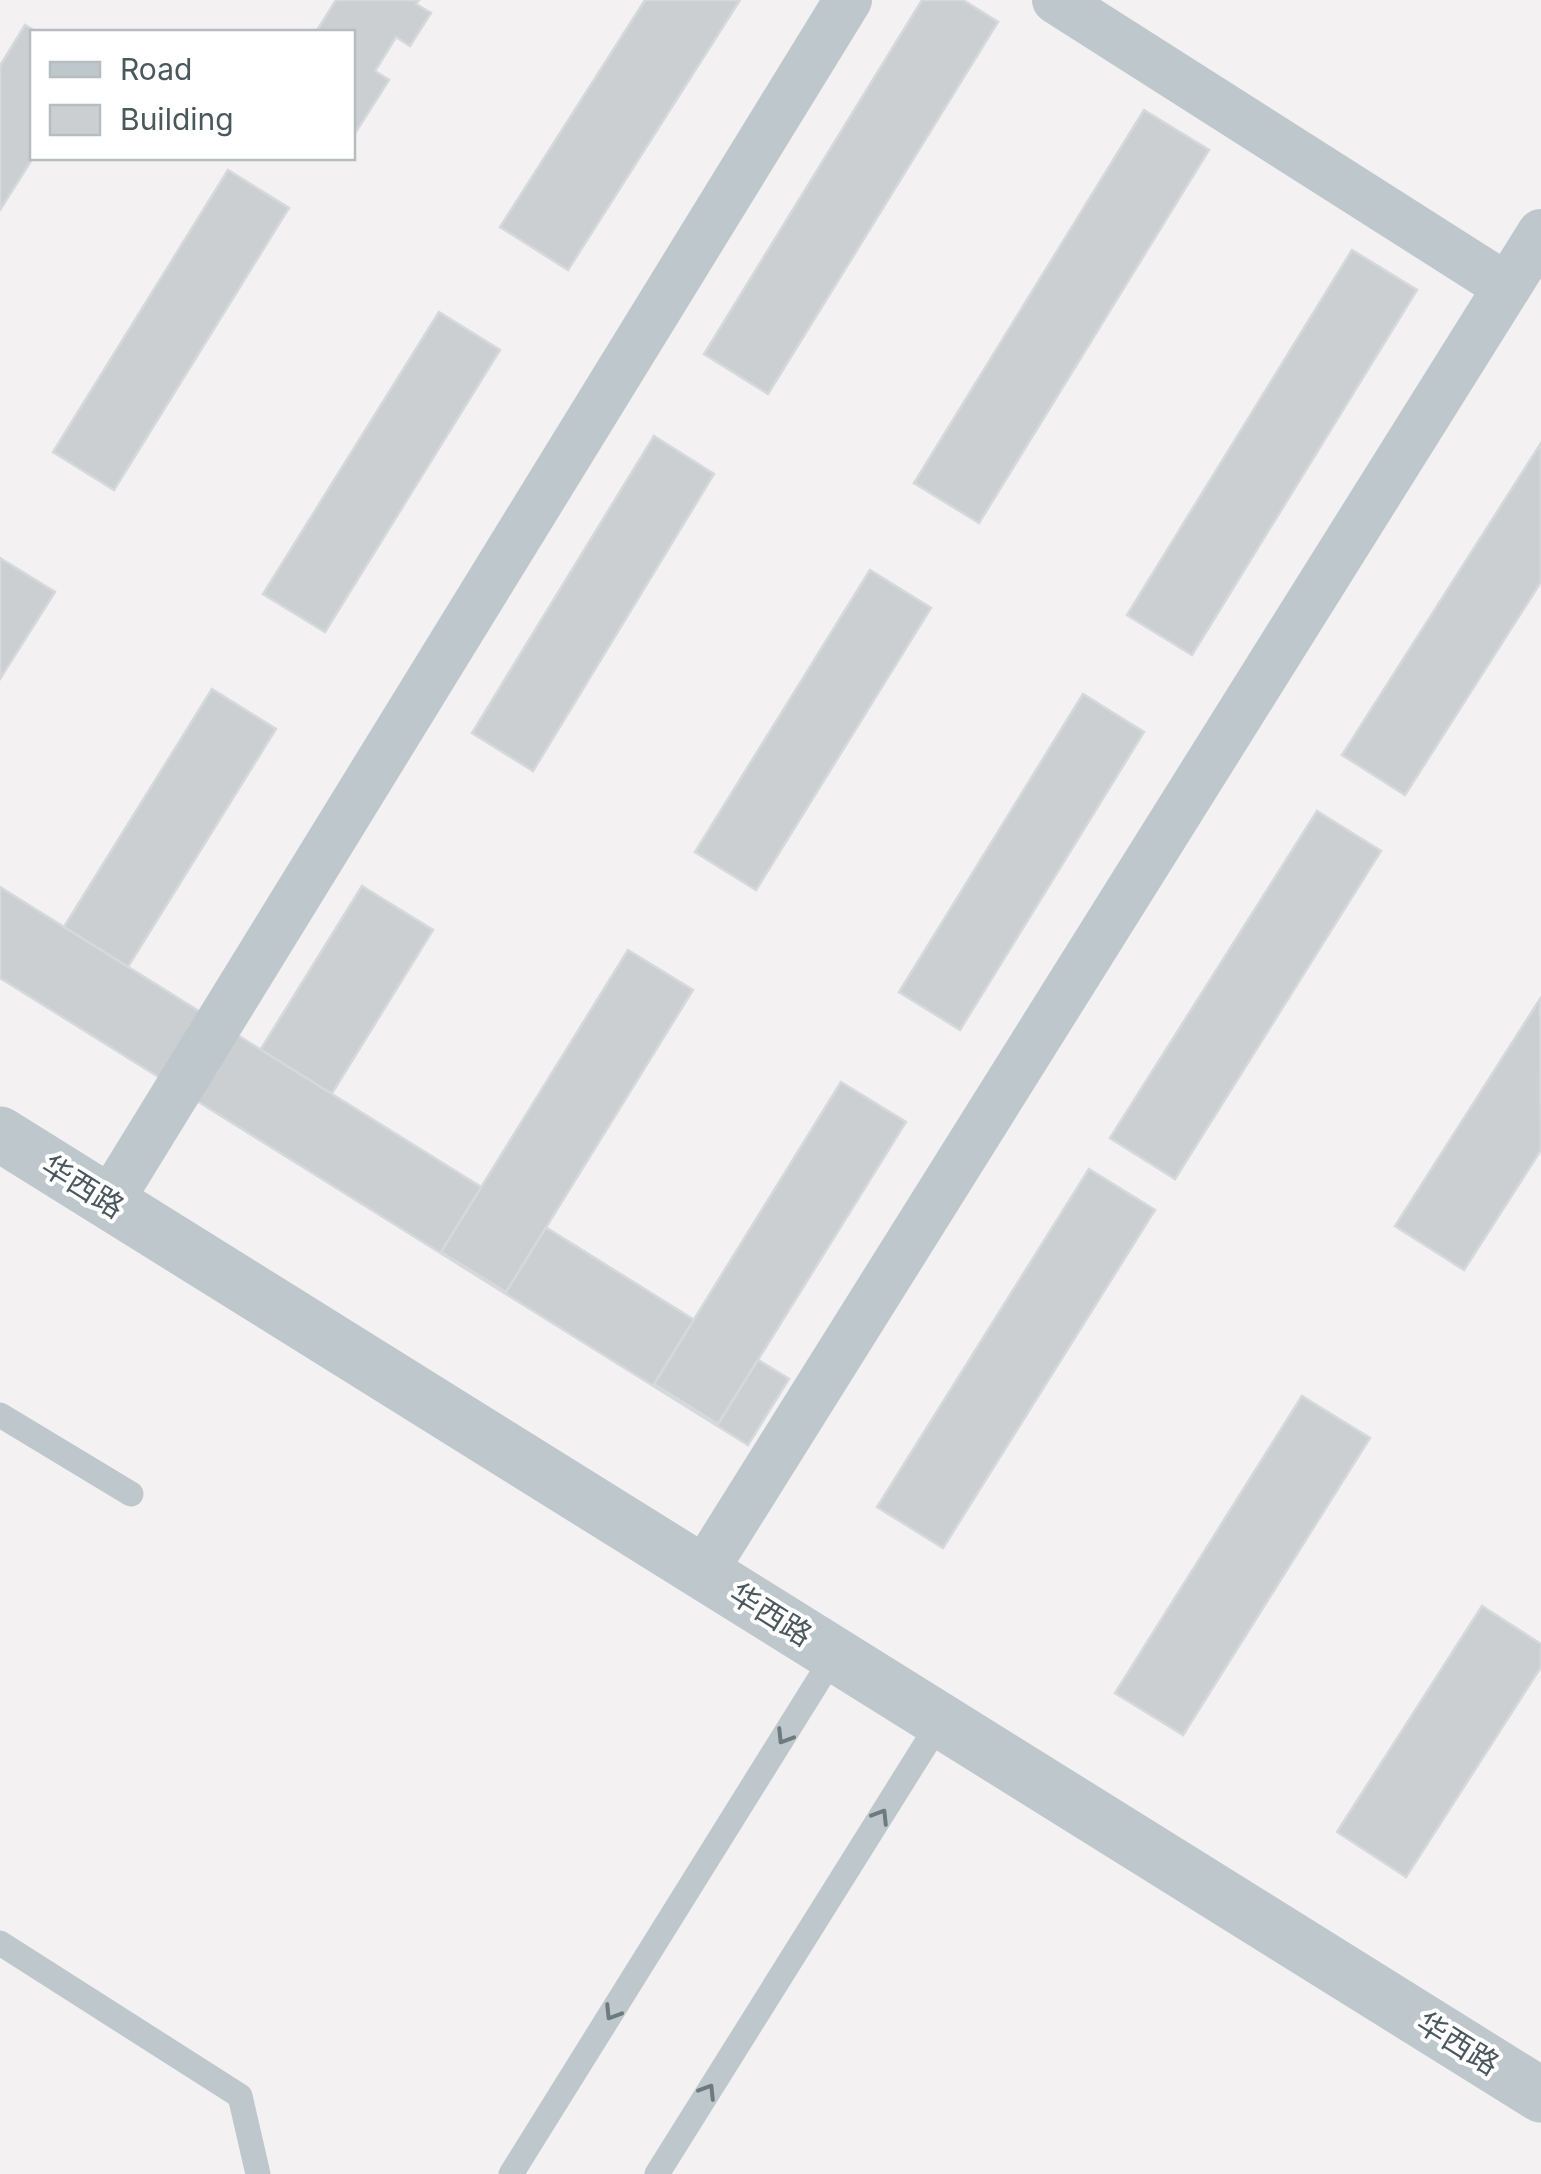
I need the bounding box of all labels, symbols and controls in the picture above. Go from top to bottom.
legend [30,30,355,160]
text: Road [120,51,192,87]
text: Building [120,101,234,137]
street label: 华西路 [35,1147,131,1225]
street label: 华西路 [723,1575,819,1653]
one-way arrow [777,1726,796,1744]
one-way arrow [869,1809,888,1827]
one-way arrow [605,2002,624,2020]
street label: 华西路 [1410,2004,1506,2082]
one-way arrow [696,2084,715,2102]

